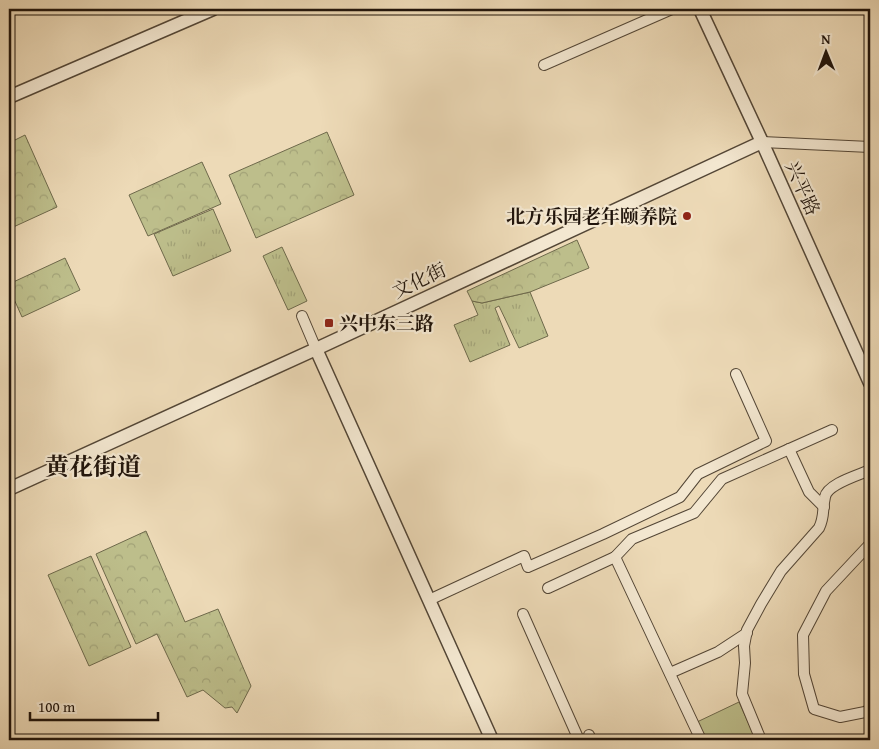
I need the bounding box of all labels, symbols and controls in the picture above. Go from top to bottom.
north arrow [802,28,852,78]
text: N [821,29,831,49]
street label: 兴平路 [779,156,827,220]
place label: 北方乐园老年颐养院 [506,202,677,230]
marker: 北方乐园老年颐养院 [681,210,693,222]
street label: 文化街 [387,255,451,305]
place label: 兴中东三路 [339,309,434,337]
marker: 兴中东三路 [323,317,335,329]
district label: 黄花街道 [45,449,141,484]
scale bar [30,689,158,721]
text: 100 m [38,696,76,717]

